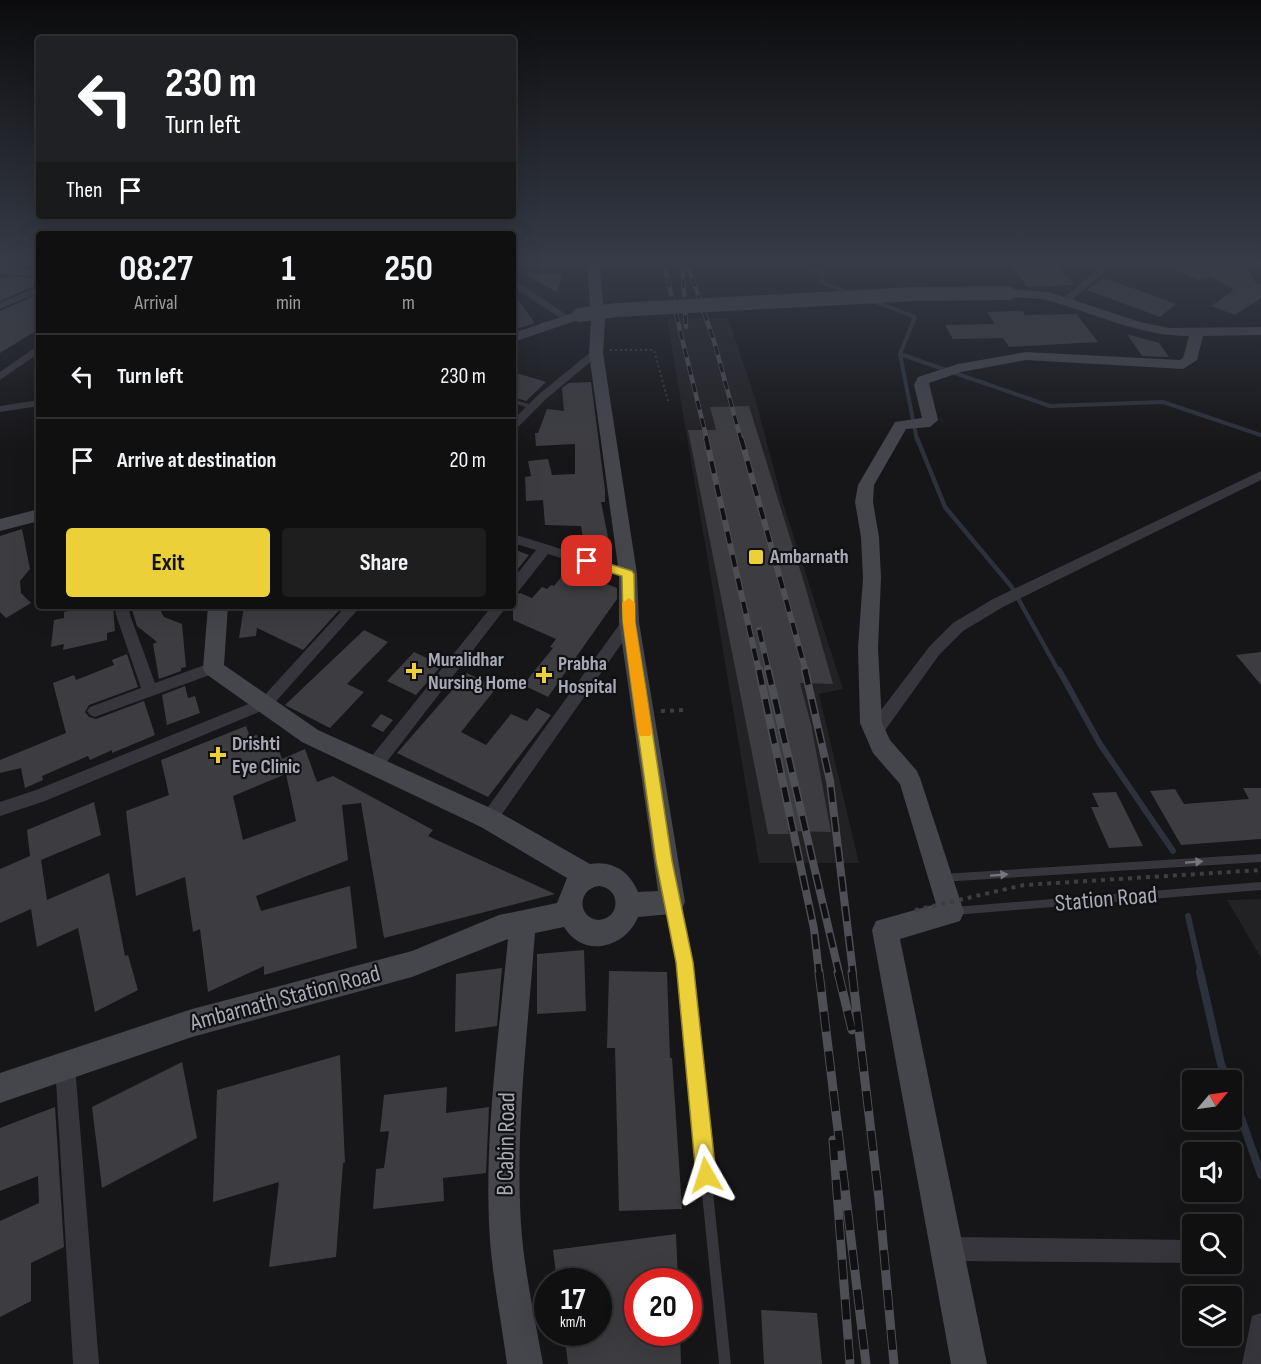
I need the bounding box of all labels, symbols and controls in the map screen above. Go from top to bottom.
text: 230 m [165,58,257,109]
icon: left [66,60,144,138]
text: Turn left [165,109,241,141]
icon: arrive [114,174,147,207]
text: Then [66,177,102,204]
text: 08:27 [119,248,193,291]
text: 1 [281,248,296,291]
text: 250 [384,248,433,291]
text: Arrival [134,291,177,315]
text: min [276,291,301,315]
text: m [402,291,415,315]
icon: left [66,360,99,393]
text: Turn left [117,363,183,390]
text: 230 m [440,363,486,390]
icon: arrive [66,444,99,477]
text: Arrive at destination [117,447,276,474]
text: 20 m [450,447,486,474]
button: Exit [66,528,270,597]
button: Share [282,528,486,597]
pin [561,535,612,586]
icon: arrive [570,544,603,577]
place label: Ambarnath [769,545,849,569]
marker: Ambarnath [747,548,765,566]
place label: Muralidhar Nursing Home [428,648,527,695]
place label: Prabha Hospital [558,652,617,699]
marker: Muralidhar Nursing Home [405,662,423,680]
marker: Prabha Hospital [535,666,553,684]
place label: Drishti Eye Clinic [232,732,301,779]
marker: Drishti Eye Clinic [209,746,227,764]
one-way arrow [1184,858,1203,867]
one-way arrow [990,870,1009,879]
street label: Station Road [1054,880,1158,918]
street label: Ambarnath Station Road [186,959,383,1038]
north arrow [1182,1070,1242,1130]
map controls [1182,1070,1242,1346]
street label: B Cabin Road [491,1092,521,1196]
button: sound [1182,1142,1242,1202]
position arrow [674,1143,738,1207]
button: search [1182,1214,1242,1274]
speed limit sign: 20 [624,1268,702,1346]
text: 17 [561,1282,585,1318]
button: layers [1182,1286,1242,1346]
text: km/h [560,1313,586,1332]

